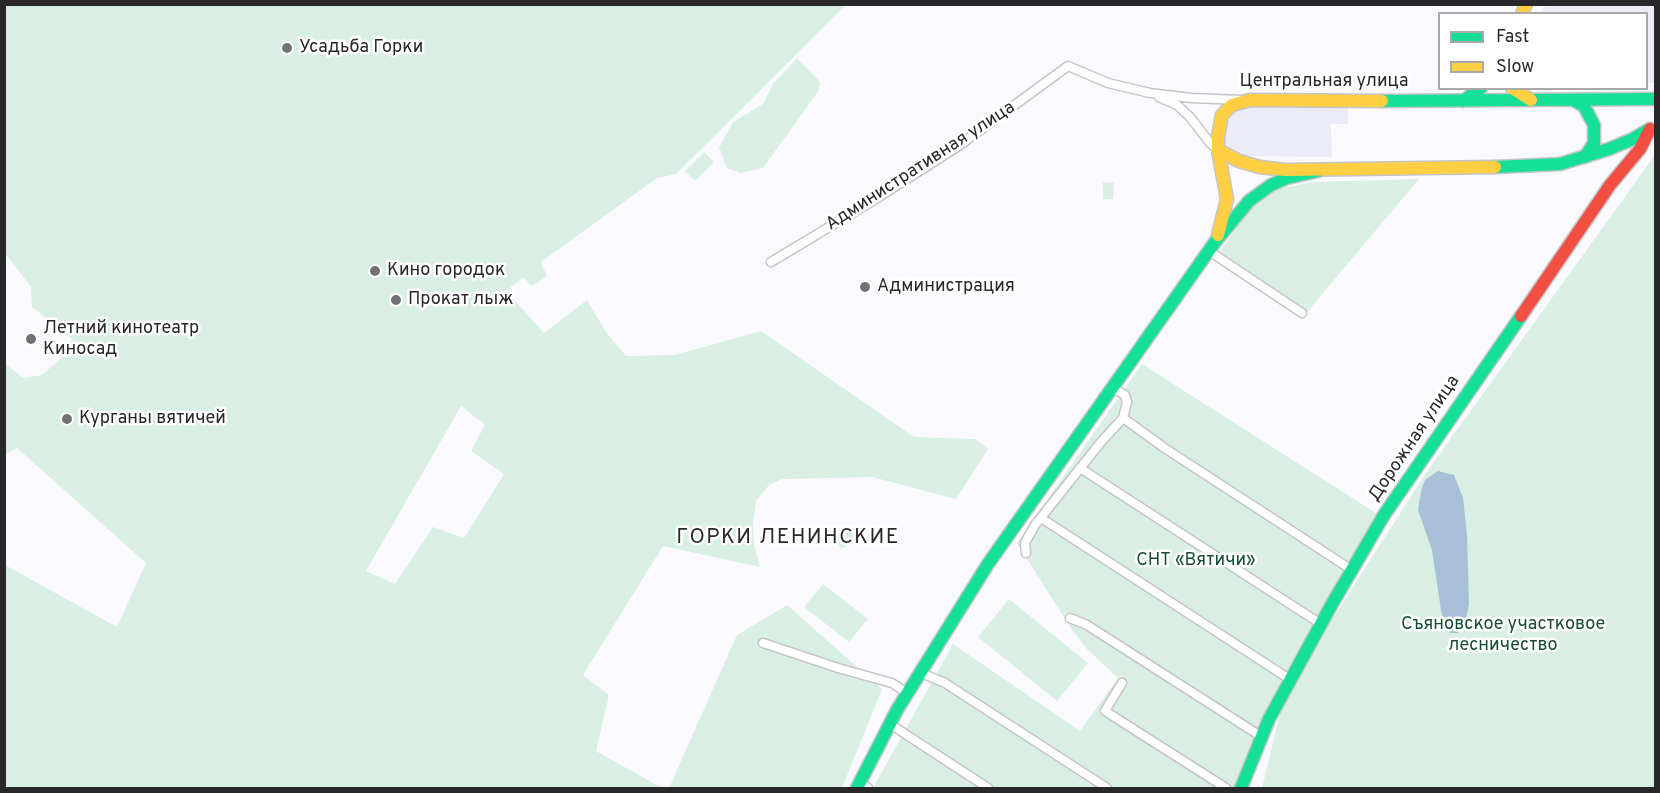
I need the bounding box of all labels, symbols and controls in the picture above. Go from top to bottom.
legend [1438,12,1648,90]
text: Fast [1496,26,1529,49]
place label: Усадьба Горки [299,37,423,59]
marker: Усадьба Горки [280,41,294,55]
text: Slow [1496,56,1534,79]
street label: Центральная улица [1240,71,1408,93]
street label: Административная улица [822,98,1020,236]
place label: Кино городок [387,260,505,282]
marker: Кино городок [368,264,382,278]
place label: Администрация [877,276,1015,298]
marker: Администрация [858,280,872,294]
place label: Прокат лыж [408,289,513,311]
marker: Прокат лыж [389,293,403,307]
place label: Летний кинотеатр Киносад [43,318,199,360]
marker: Летний кинотеатр Киносад [24,332,38,346]
street label: Дорожная улица [1365,372,1465,506]
place label: Курганы вятичей [79,408,226,430]
marker: Курганы вятичей [60,412,74,426]
district label: ГОРКИ ЛЕНИНСКИЕ [676,526,900,552]
park label: СНТ «Вятичи» [1136,550,1256,572]
park label: Съяновское участковое лесничество [1401,614,1605,656]

